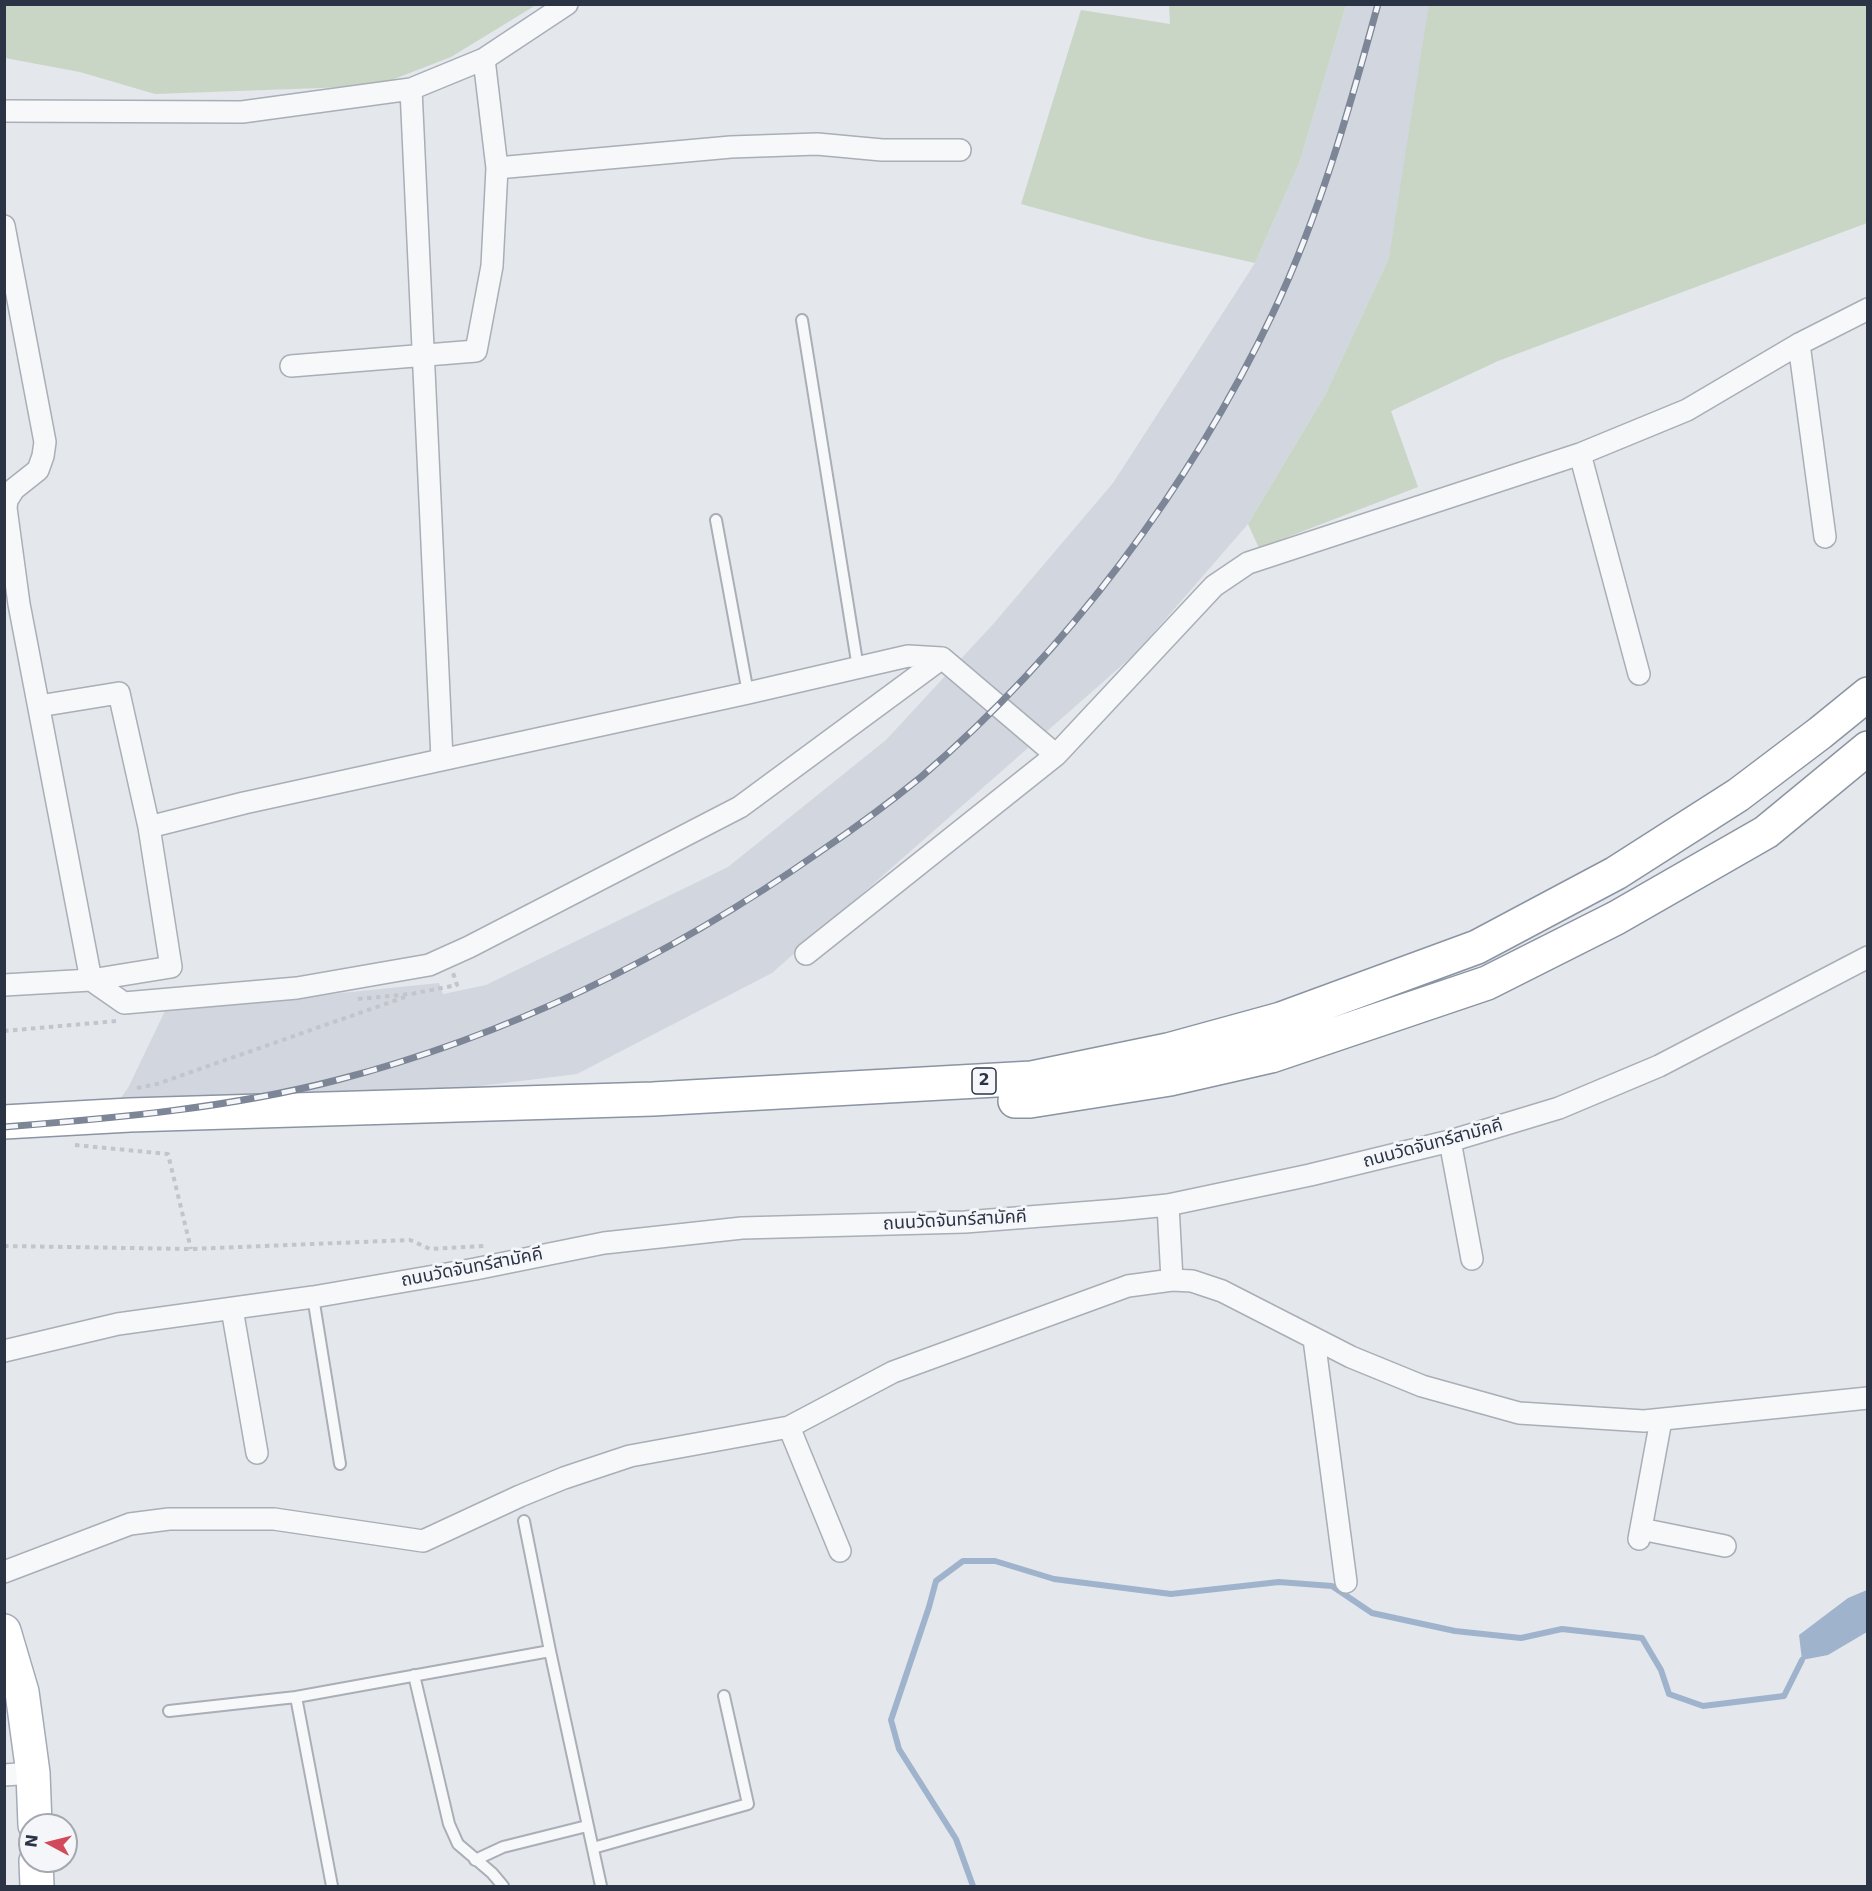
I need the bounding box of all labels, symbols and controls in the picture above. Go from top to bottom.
road number: 2 [972,1068,996,1094]
street label: ถนนวัดจันทร์สามัคคี [1361,1115,1505,1173]
street label: ถนนวัดจันทร์สามัคคี [883,1206,1027,1236]
street label: ถนนวัดจันทร์สามัคคี [399,1244,545,1292]
north arrow [18,1813,78,1873]
text: N [21,1833,42,1849]

